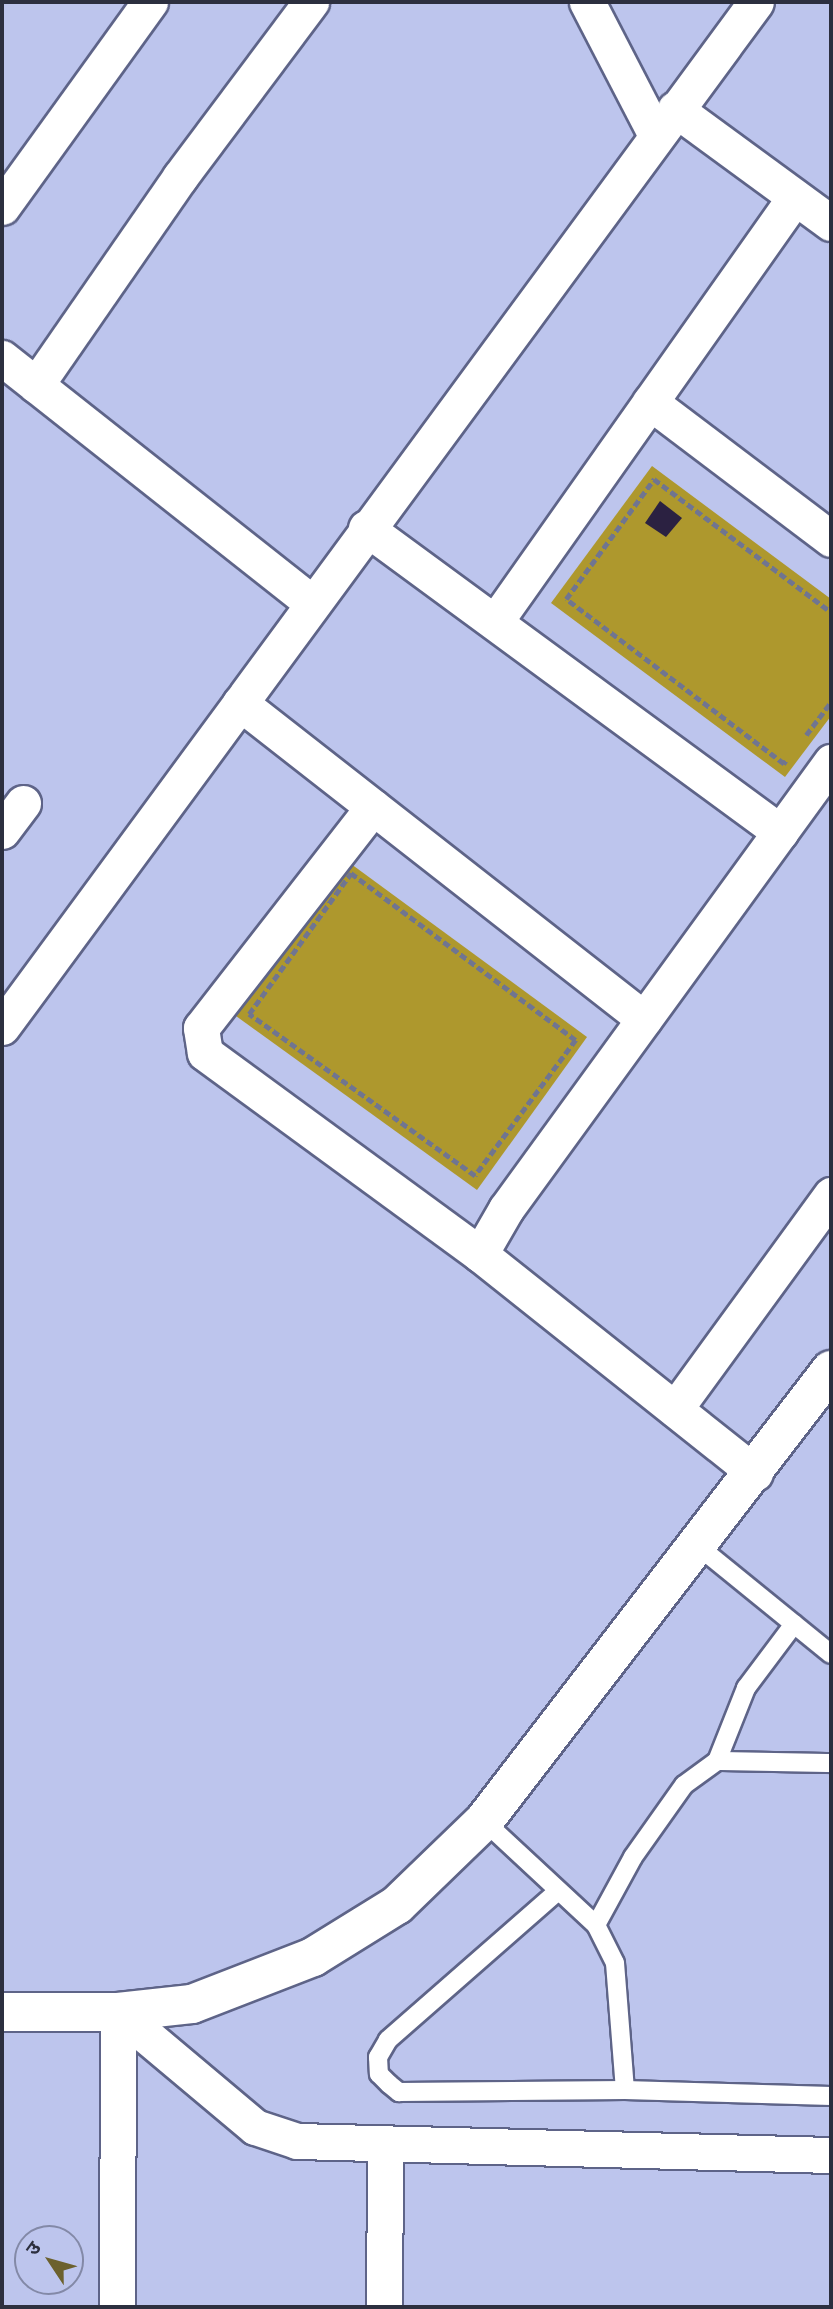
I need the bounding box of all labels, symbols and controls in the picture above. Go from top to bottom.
north arrow [14,2225,84,2295]
text: उ [21,2237,46,2260]

